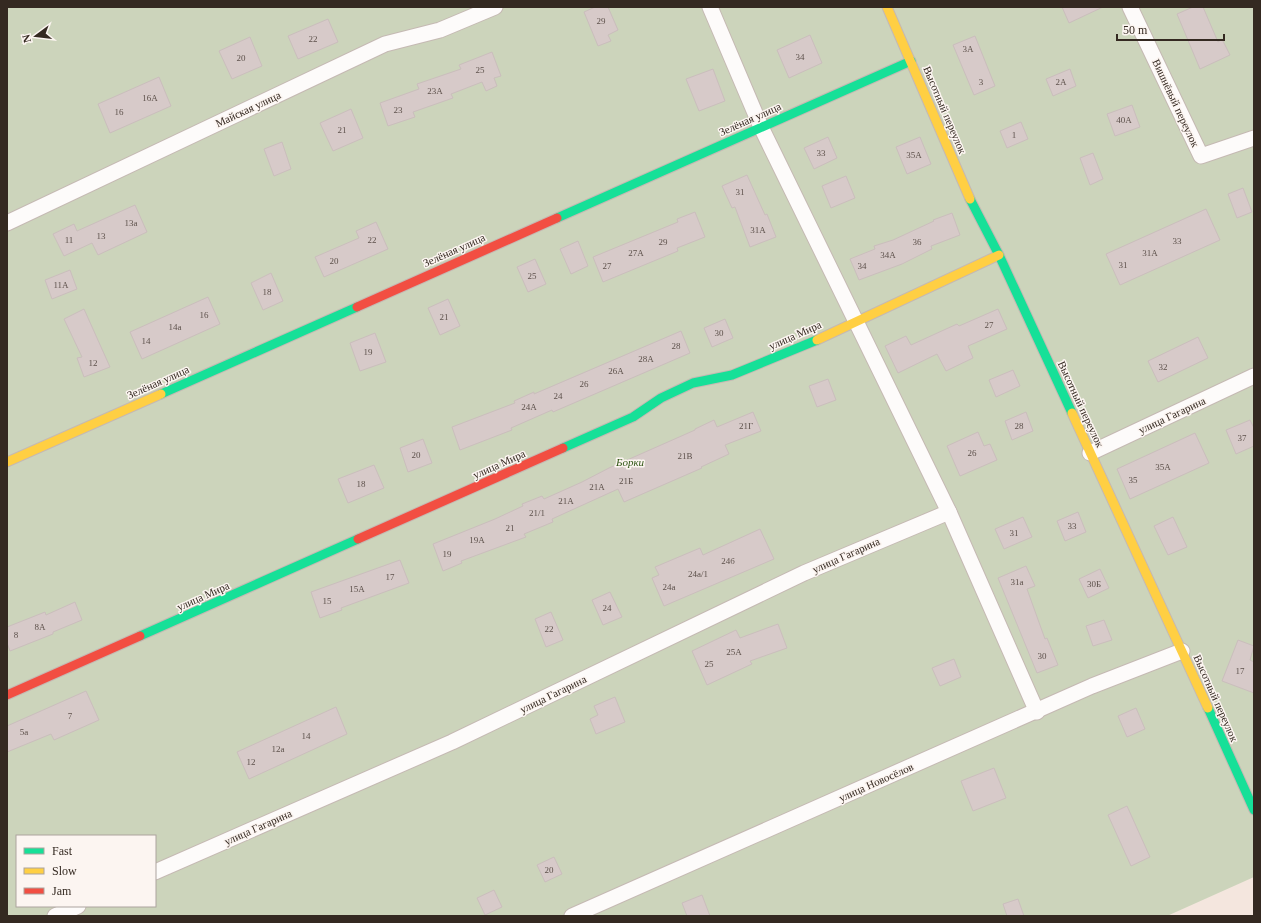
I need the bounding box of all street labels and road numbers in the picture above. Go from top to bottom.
street label: Вишнёвый переулок [1150,57,1202,150]
street label: Высотный переулок [921,64,969,156]
street label: Майская улица [214,89,283,129]
street label: Зелёная улица [717,100,783,138]
street label: Зелёная улица [421,231,487,269]
street label: улица Мира [767,318,823,352]
street label: Высотный переулок [1056,359,1107,450]
street label: Зелёная улица [125,363,191,401]
street label: улица Гагарина [1137,394,1207,436]
street label: улица Мира [471,447,527,481]
street label: улица Гагарина [810,535,882,575]
street label: улица Мира [175,579,231,613]
street label: Высотный переулок [1191,653,1241,744]
street label: улица Гагарина [518,673,588,715]
street label: улица Новосёлов [837,760,915,804]
street label: улица Гагарина [222,807,294,847]

